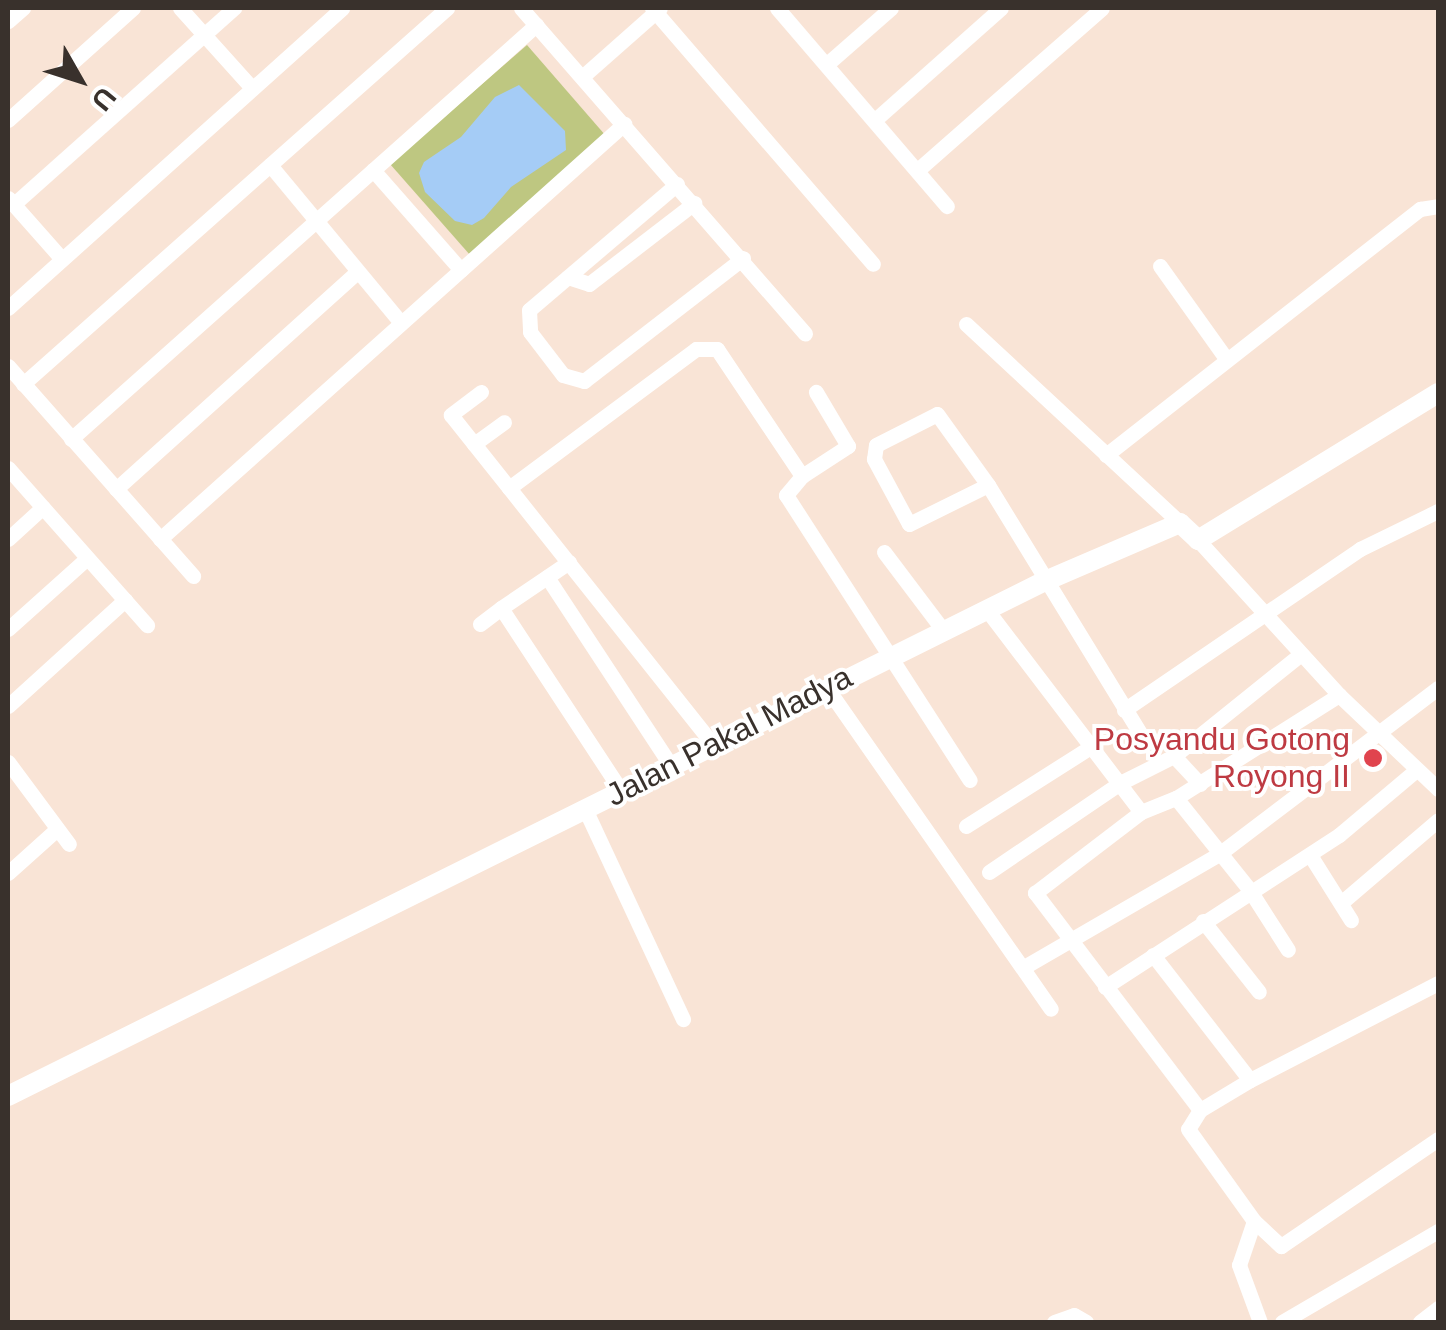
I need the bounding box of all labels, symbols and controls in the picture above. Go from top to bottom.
north arrow [30,30,130,130]
text: U [85,82,122,117]
street label: Jalan Pakal Madya [600,658,858,814]
place label: Posyandu Gotong Royong II [1094,721,1350,796]
marker: Posyandu Gotong Royong II [1360,745,1386,771]

